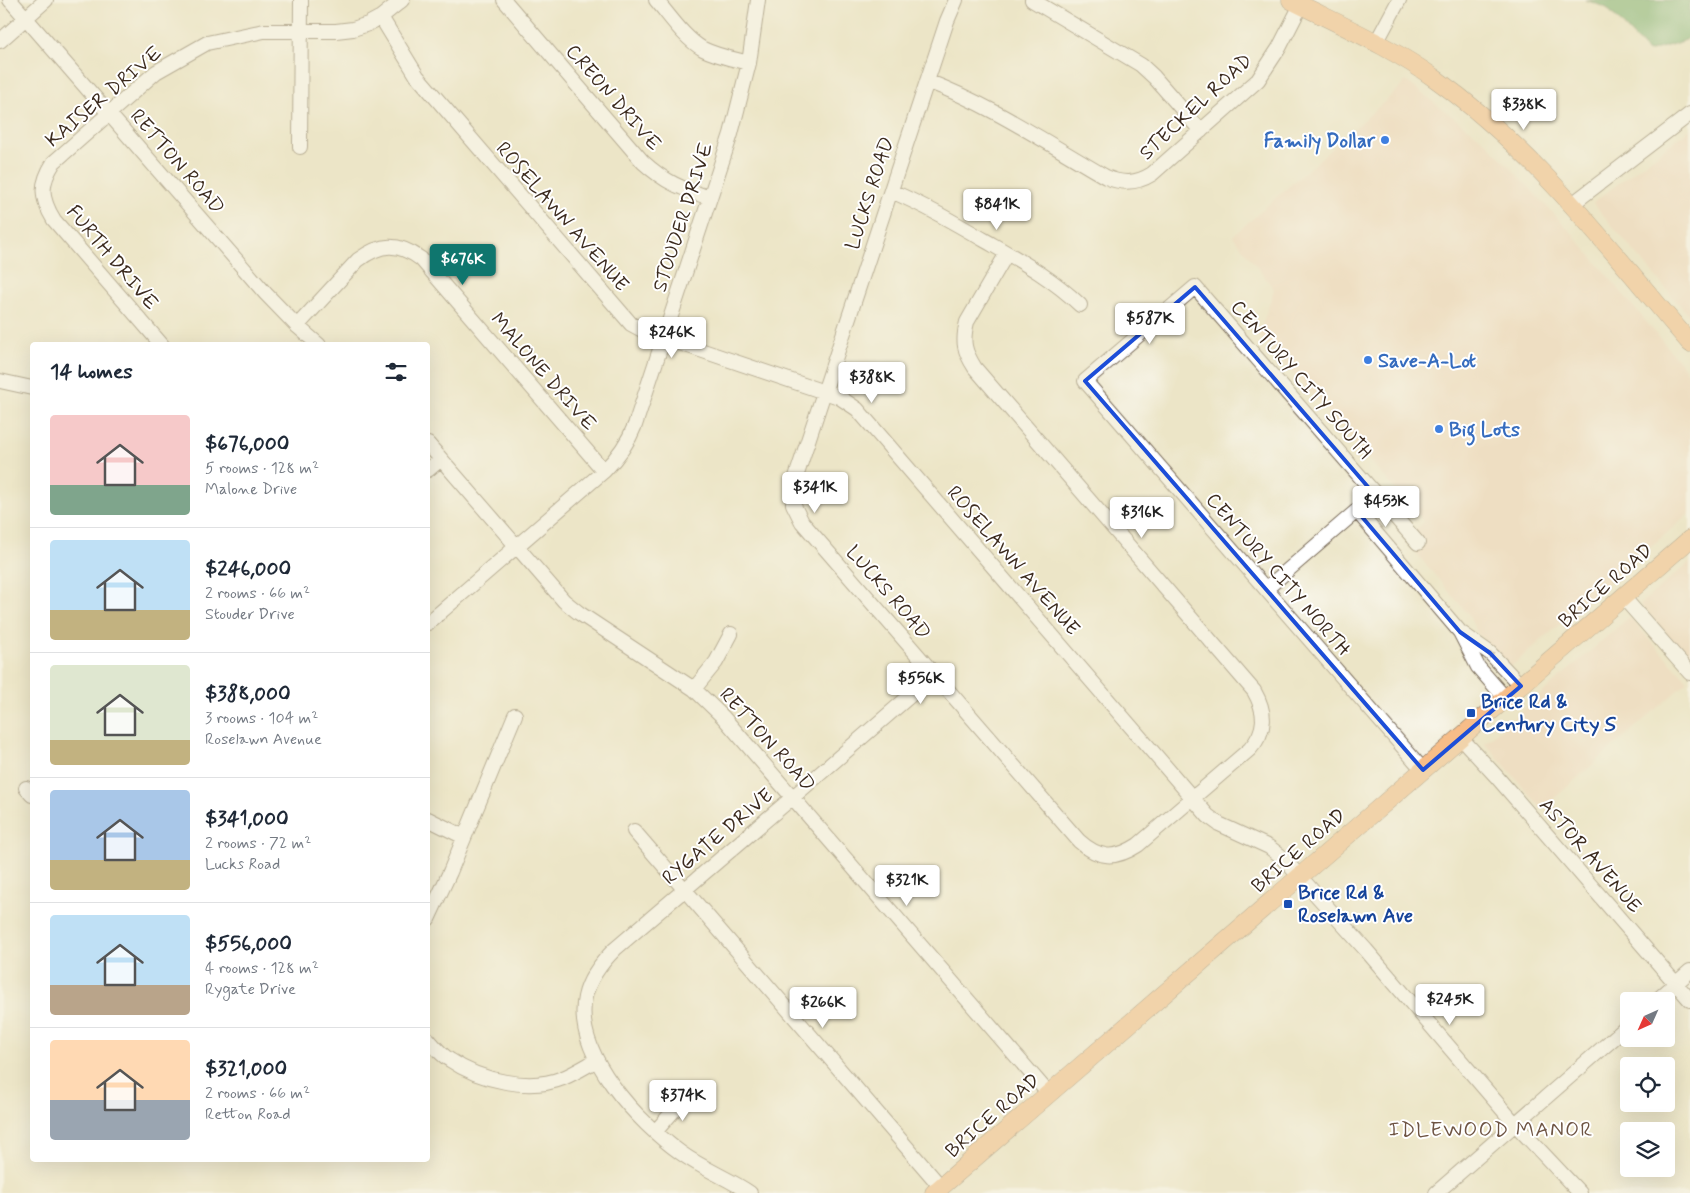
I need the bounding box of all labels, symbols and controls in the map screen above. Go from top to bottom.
street label: CREON DRIVE [559,39,667,157]
street label: KAISER DRIVE [40,40,168,154]
street label: STECKEL ROAD [1134,48,1258,167]
pin: $338K [1489,88,1559,131]
text: $338K [1502,94,1546,115]
street label: RETTON ROAD [123,103,230,221]
place label: Family Dollar [1264,128,1376,155]
street label: LUCKS ROAD [840,134,901,253]
marker: Family Dollar [1379,134,1391,146]
street label: ROSELAWN AVENUE [489,136,635,298]
street label: STOUDER DRIVE [647,139,720,295]
pin: $841K [962,188,1032,231]
text: $841K [974,194,1020,215]
street label: FURTH DRIVE [60,200,164,316]
pin: $676K [428,244,498,286]
text: $676K [441,249,485,270]
street label: CENTURY CITY SOUTH [1224,295,1378,465]
pin: $587K [1115,302,1185,345]
street label: MALONE DRIVE [484,307,602,437]
text: $587K [1126,308,1174,329]
pin: $246K [637,316,707,359]
text: $246K [649,322,695,343]
place label: Save-A-Lot [1378,348,1477,375]
marker: Save-A-Lot [1362,354,1374,366]
text: 14 homes [50,358,133,386]
icon: filters [382,358,410,386]
pin: $388K [837,362,907,404]
text: $388K [849,367,895,388]
place label: Big Lots [1449,417,1520,446]
marker: Big Lots [1433,423,1445,435]
text: $676,000 [205,430,289,458]
icon: home [90,435,150,495]
text: 5 rooms · 128 m² [205,458,319,479]
pin: $341K [780,472,850,514]
text: $341K [793,477,837,498]
text: Malone Drive [205,479,297,500]
street label: ROSELAWN AVENUE [940,480,1086,642]
pin: $453K [1351,486,1421,528]
street label: CENTURY CITY NORTH [1199,487,1357,663]
text: $453K [1363,491,1409,512]
pin: $316K [1107,496,1177,539]
text: $316K [1121,502,1163,523]
street label: BRICE ROAD [1553,538,1659,635]
street label: LUCKS ROAD [839,540,936,646]
text: $246,000 [205,555,291,583]
icon: home [90,560,150,620]
text: 2 rooms · 66 m² [205,583,310,604]
text: Stouder Drive [205,604,295,625]
one-way arrow [1487,651,1499,663]
pin: $556K [886,662,956,705]
text: $556K [898,668,944,689]
text: $388,000 [205,680,291,708]
street label: RETTON ROAD [713,682,821,798]
icon: home [90,685,150,745]
place label: Brice Rd & Century City S [1481,689,1617,739]
marker: Brice Rd & Century City S [1465,707,1477,719]
text: 3 rooms · 104 m² [205,708,318,729]
text: Roselawn Avenue [205,729,322,750]
street label: RYGATE DRIVE [657,783,779,892]
street label: ASTOR AVENUE [1532,793,1647,919]
street label: BRICE ROAD [1246,803,1352,900]
text: $341,000 [205,805,289,833]
icon: home [90,810,150,870]
text: 2 rooms · 72 m² [205,833,311,854]
text: Lucks Road [205,854,280,875]
pin: $321K [872,864,942,907]
text: $321K [886,870,928,891]
place label: Brice Rd & Roselawn Ave [1298,880,1413,930]
marker: Brice Rd & Roselawn Ave [1282,898,1294,910]
text: $556,000 [205,930,292,958]
icon: home [90,935,150,995]
text: 4 rooms · 128 m² [205,958,319,979]
text: Rygate Drive [205,979,296,1000]
pin: $245K [1415,984,1485,1026]
pin: $266K [788,986,858,1029]
text: $245K [1426,989,1474,1010]
text: $266K [801,992,845,1013]
north arrow [1620,992,1675,1048]
map controls [1620,992,1675,1177]
text: $321,000 [205,1055,287,1083]
button: locate [1620,1057,1675,1112]
icon: home [90,1060,150,1120]
street label: BRICE ROAD [940,1068,1046,1165]
pin: $374K [648,1080,718,1122]
text: 2 rooms · 66 m² [205,1083,310,1104]
text: $374K [660,1085,706,1106]
text: Retton Road [205,1104,291,1125]
district label: IDLEWOOD MANOR [1389,1116,1593,1144]
button: layers [1620,1122,1675,1177]

